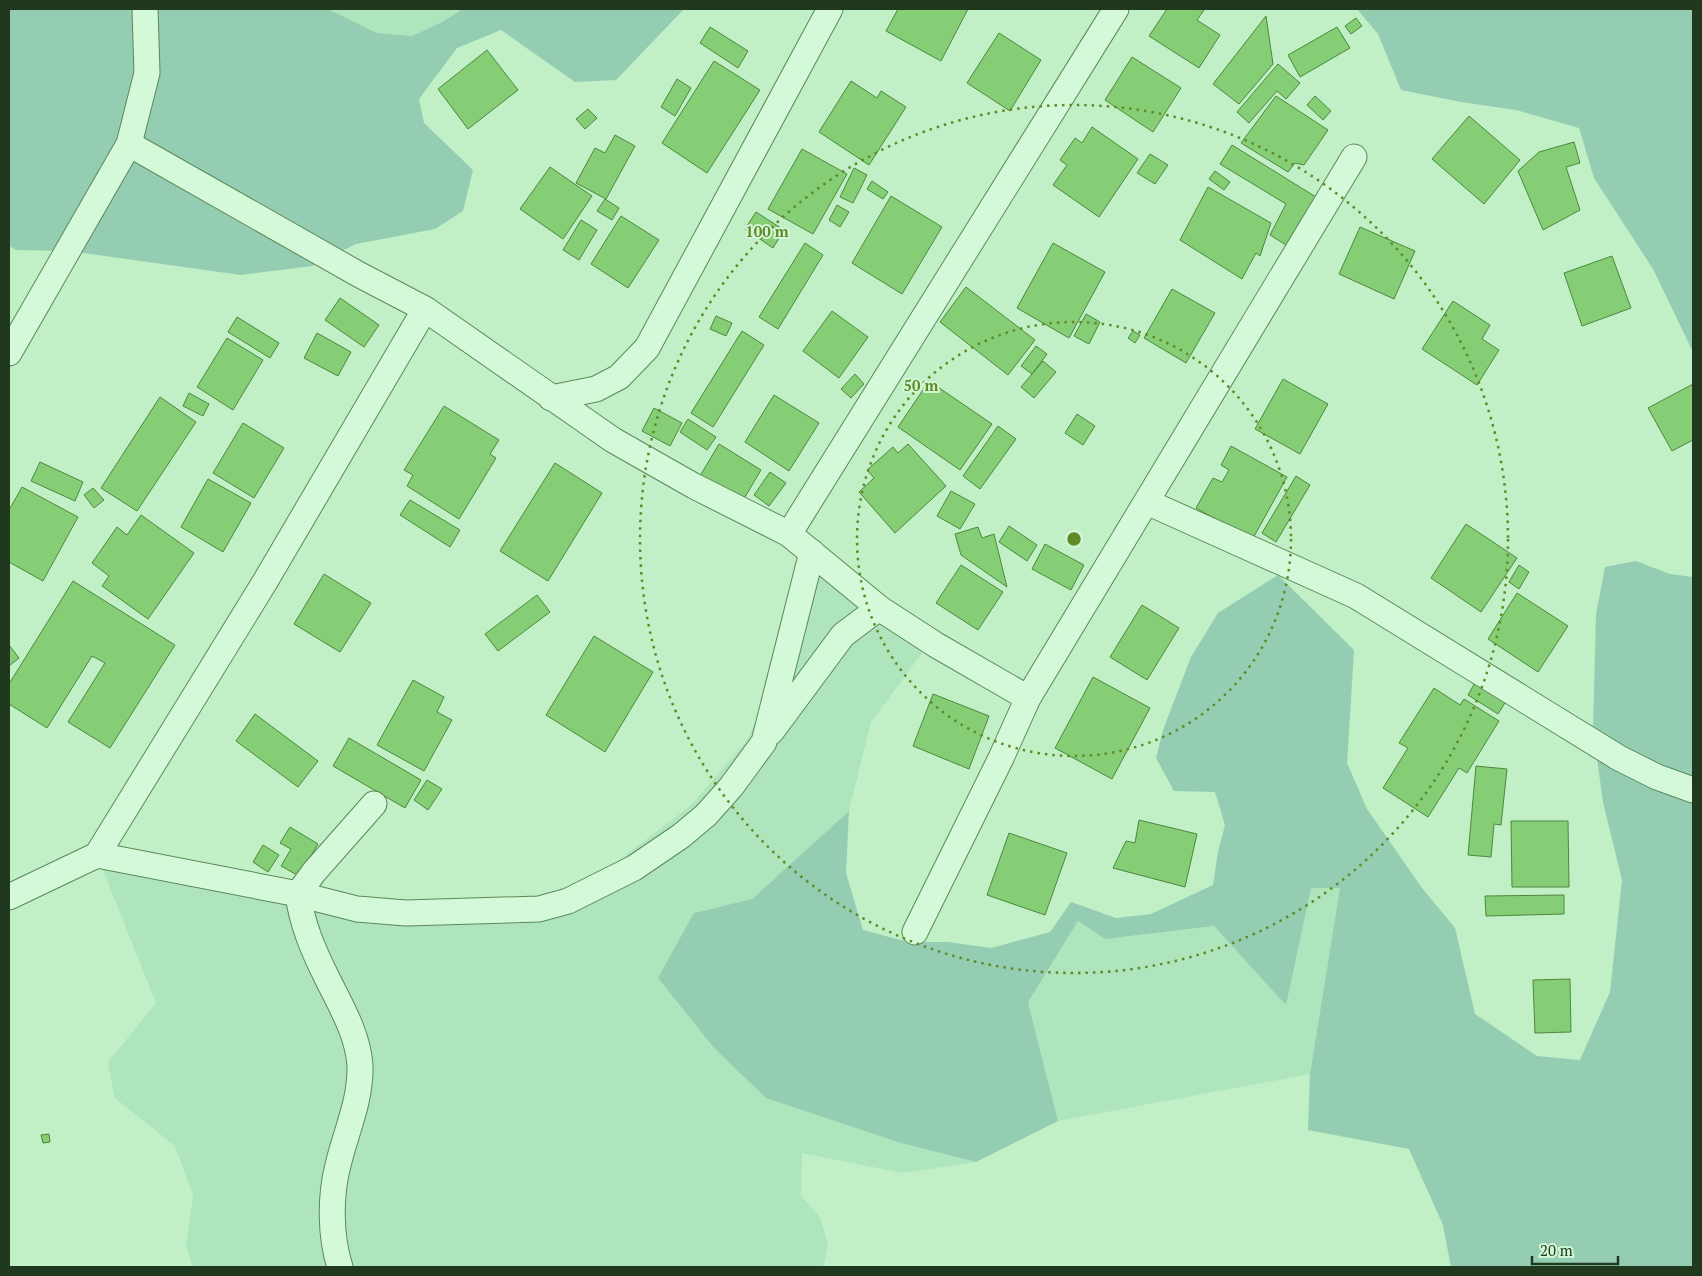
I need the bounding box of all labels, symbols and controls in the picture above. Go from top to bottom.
text: 100 m [745,221,789,241]
text: 50 m [904,375,939,395]
centre of rings [1065,530,1083,548]
scale bar [1532,1234,1618,1266]
text: 20 m [1540,1240,1573,1260]

